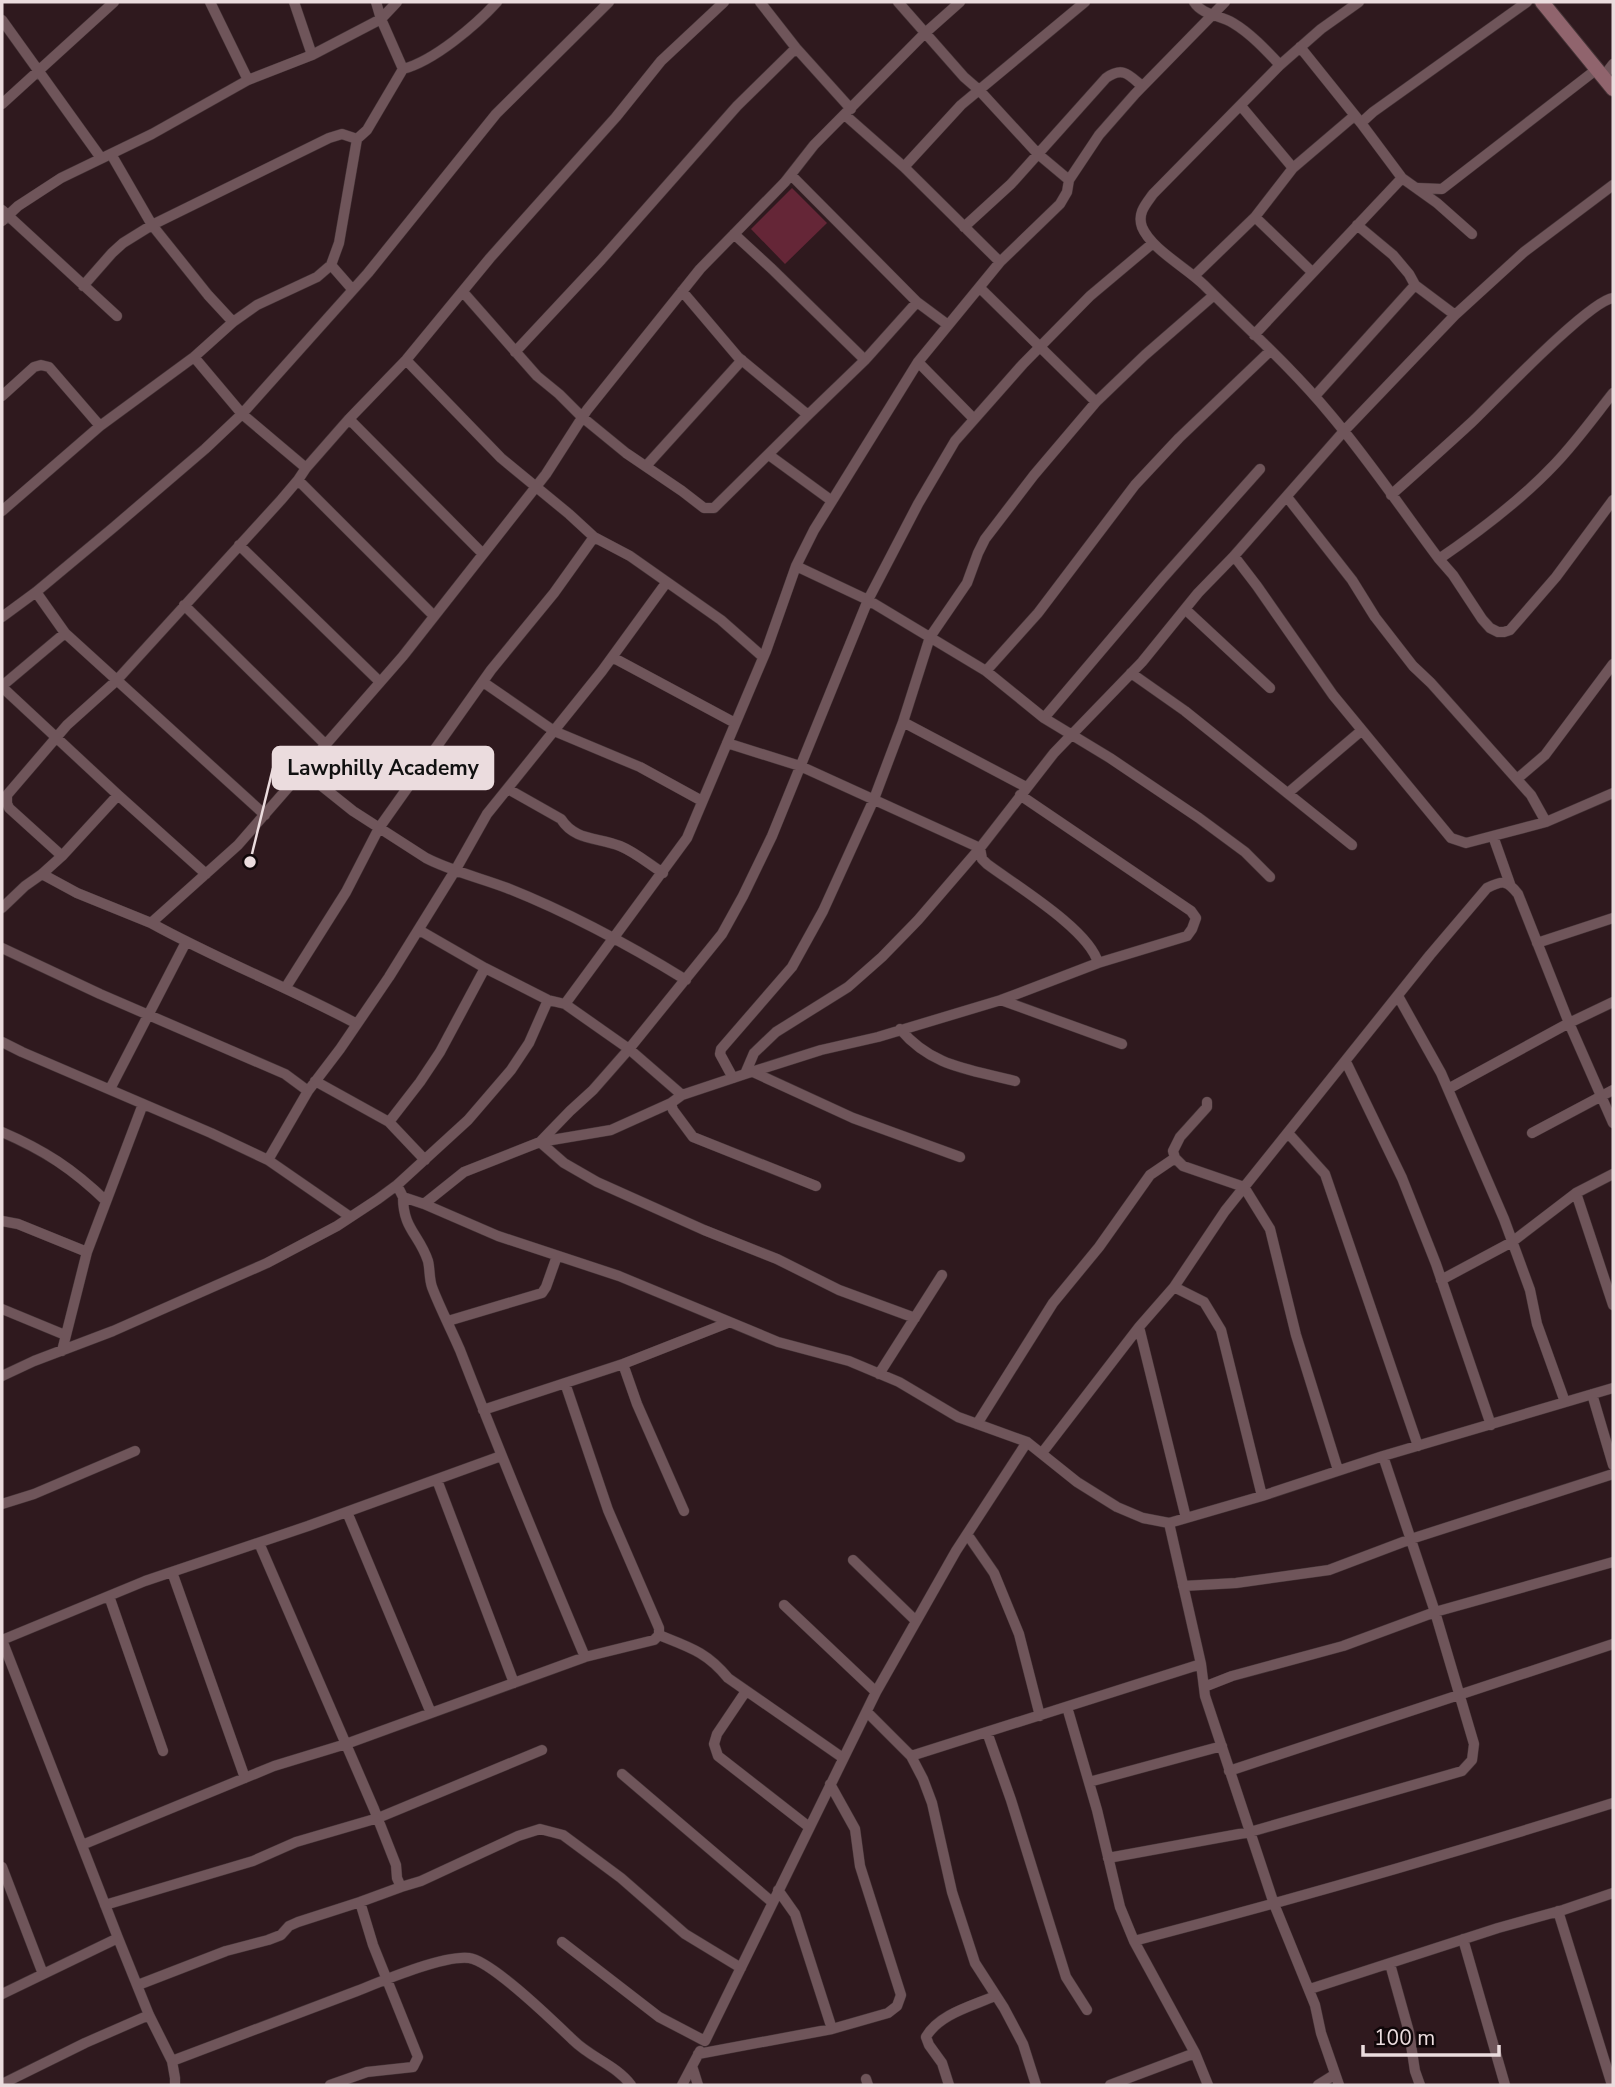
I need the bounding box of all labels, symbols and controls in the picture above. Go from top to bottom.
callout: Lawphilly Academy [273,747,493,789]
text: Lawphilly Academy [287,754,480,782]
scale bar [1363,2014,1500,2058]
text: 100 m [1374,2024,1435,2052]

